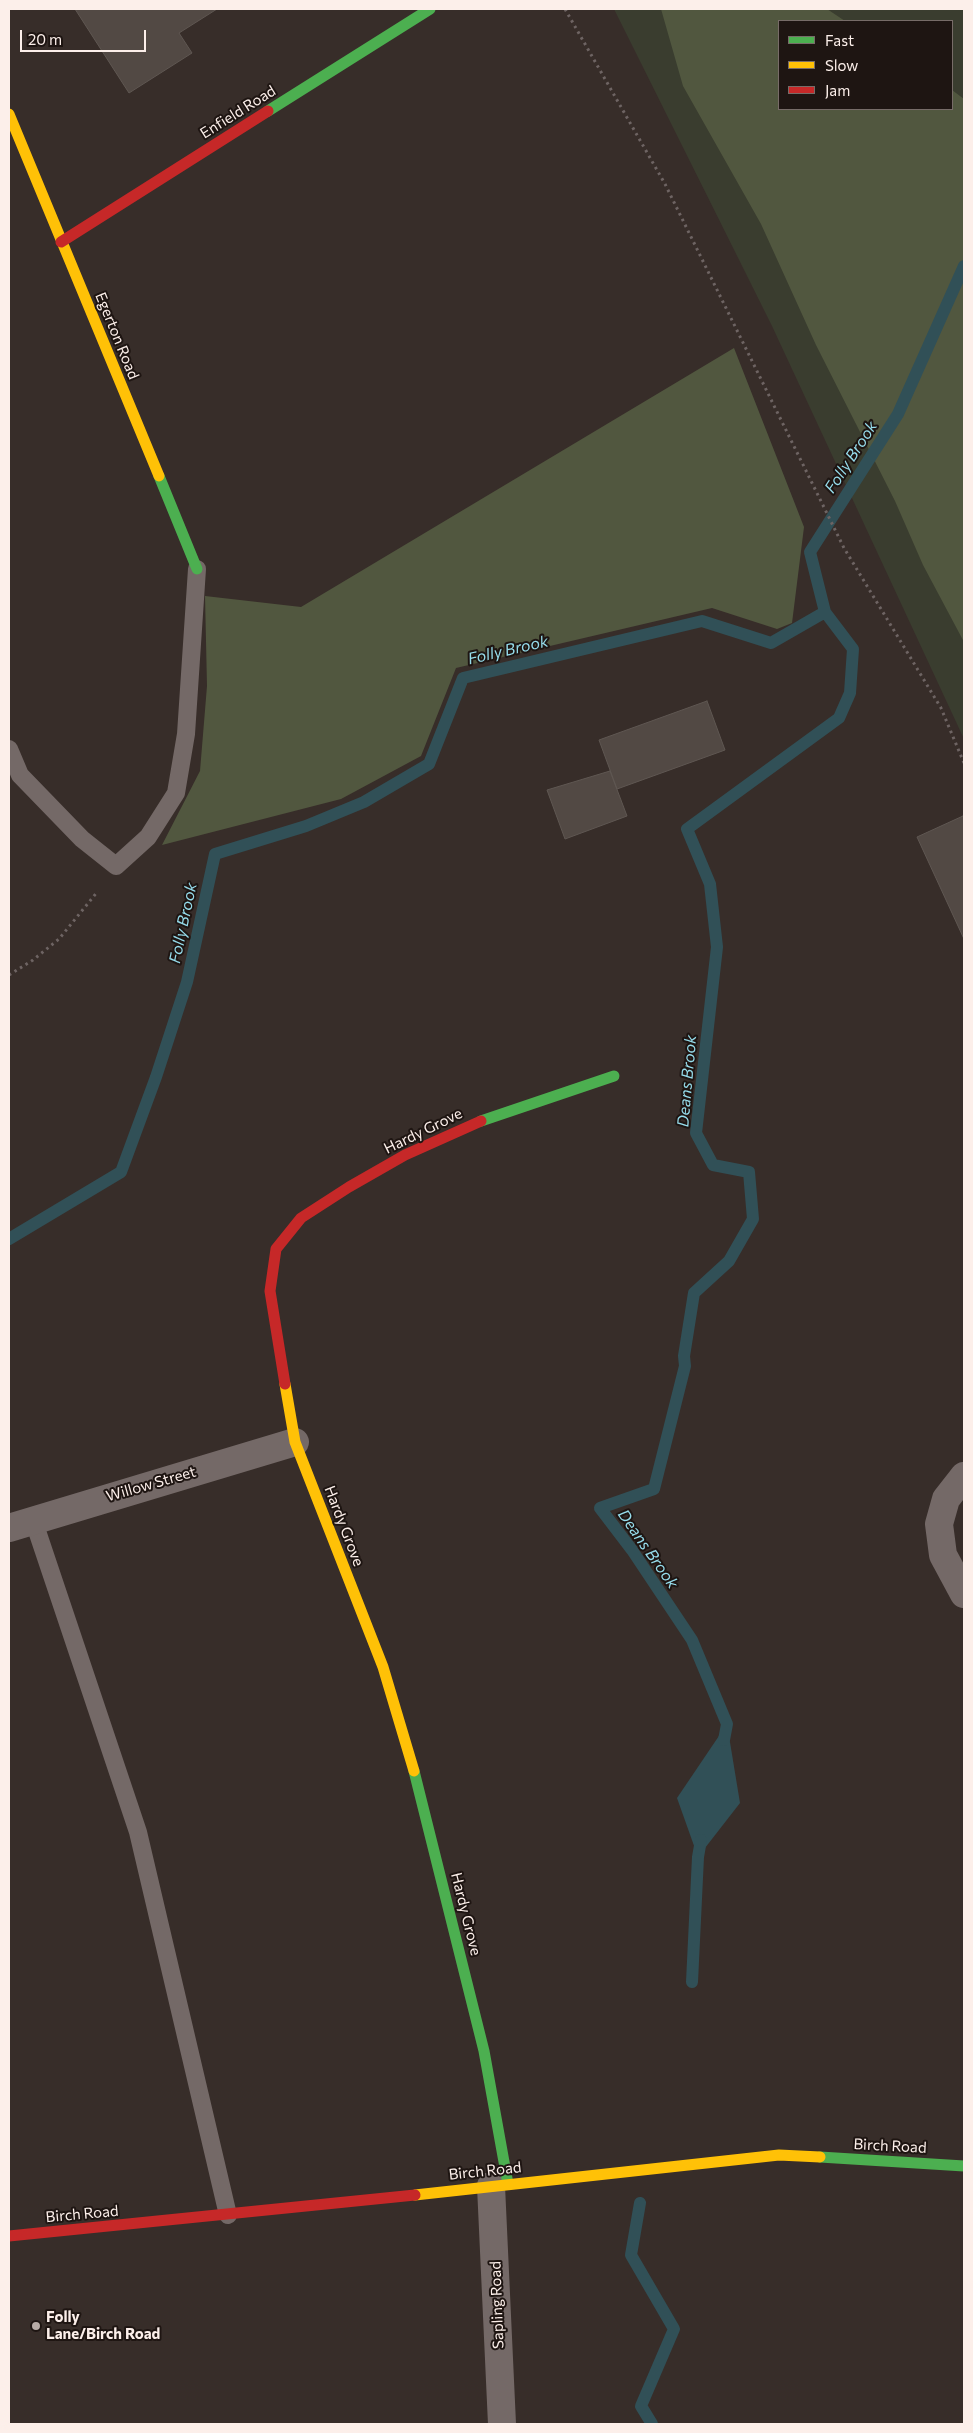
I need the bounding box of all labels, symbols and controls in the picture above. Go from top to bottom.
scale bar [22,20,149,52]
legend [778,20,953,110]
text: 20 m [28,30,62,48]
text: Fast [825,31,854,49]
text: Slow [825,56,858,74]
text: Jam [825,81,850,99]
street label: Enfield Road [197,82,279,142]
street label: Egerton Road [91,290,143,382]
water label: Folly Brook [821,417,881,497]
water label: Folly Brook [466,631,550,669]
water label: Folly Brook [165,881,201,965]
water label: Deans Brook [673,1034,701,1128]
street label: Hardy Grove [381,1104,465,1158]
street label: Willow Street [104,1463,198,1505]
street label: Hardy Grove [320,1483,368,1569]
water label: Deans Brook [614,1506,682,1592]
street label: Hardy Grove [447,1871,485,1957]
street label: Birch Road [853,2135,927,2157]
street label: Birch Road [448,2158,522,2184]
street label: Birch Road [45,2202,119,2226]
street label: Sapling Road [486,2261,508,2349]
place label: Folly Lane/Birch Road [46,2308,160,2343]
marker: Folly Lane/Birch Road [30,2320,42,2332]

